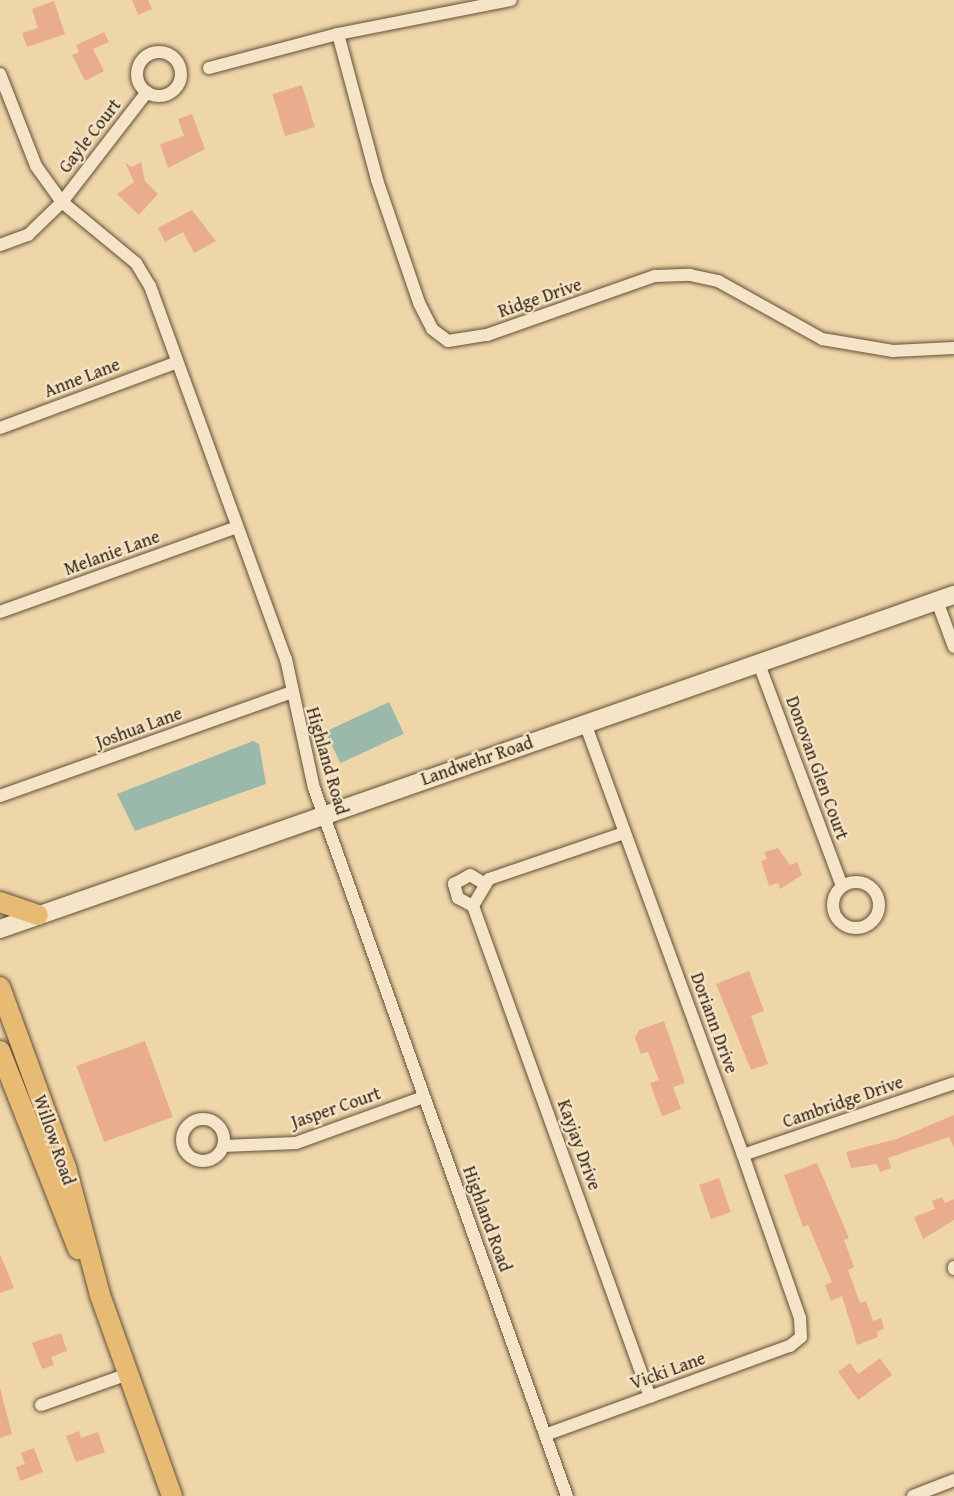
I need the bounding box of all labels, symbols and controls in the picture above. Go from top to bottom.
street label: Gayle Court [54,95,126,177]
street label: Ridge Drive [495,274,585,322]
street label: Anne Lane [41,354,123,402]
street label: Melanie Lane [61,526,163,580]
street label: Donovan Glen Court [781,693,853,843]
street label: Joshua Lane [93,702,185,754]
street label: Highland Road [301,705,353,817]
street label: Landwehr Road [418,732,536,790]
street label: Doriann Drive [686,970,742,1076]
street label: Cambridge Drive [780,1071,906,1133]
street label: Jasper Court [288,1083,384,1133]
street label: Willow Road [29,1092,79,1188]
street label: Kayjay Drive [553,1097,605,1193]
street label: Highland Road [458,1163,516,1275]
street label: Vicki Lane [627,1347,709,1395]

